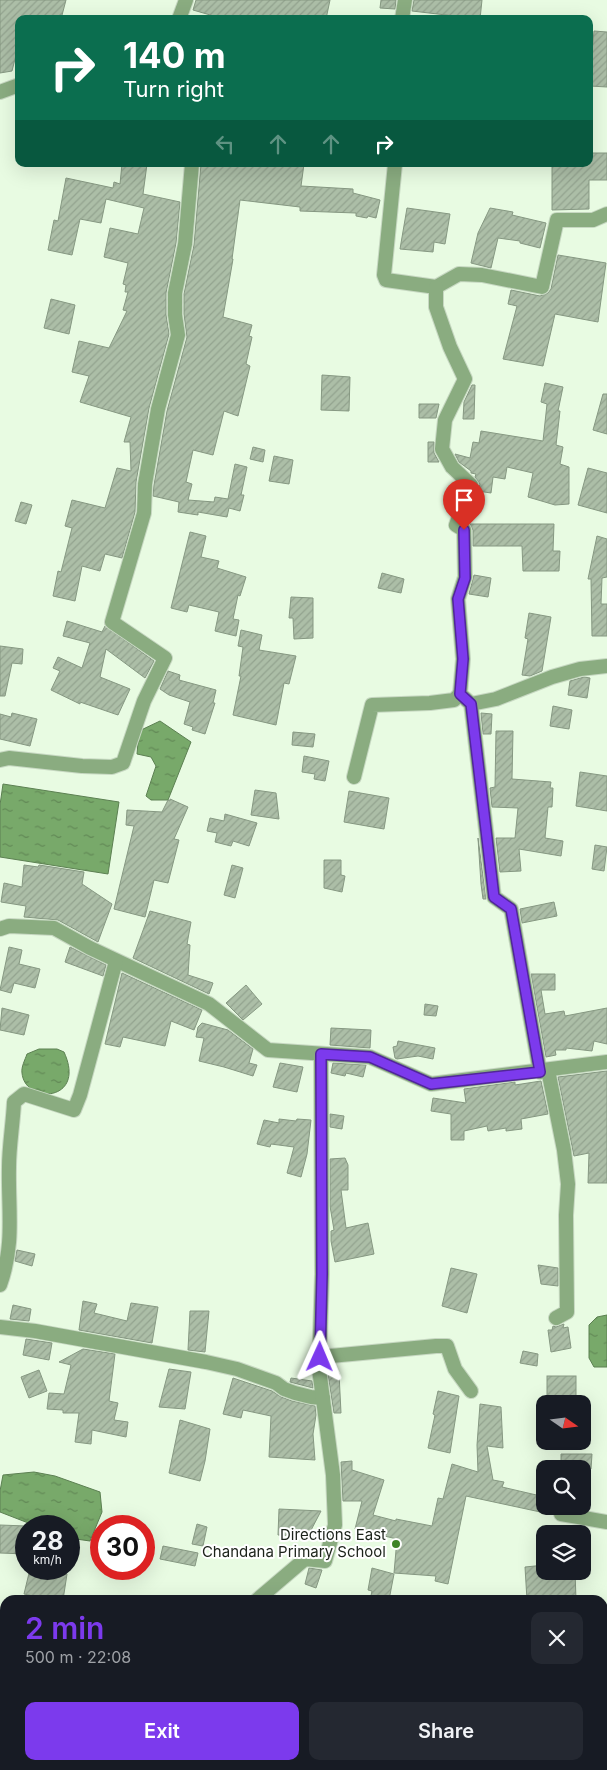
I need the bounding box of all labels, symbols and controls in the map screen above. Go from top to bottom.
text: 140 m [123,34,226,76]
icon: right [40,35,105,100]
text: Turn right [123,76,224,102]
icon: left [211,130,239,158]
icon: ahead [264,130,292,158]
icon: ahead [317,130,345,158]
icon: right [370,130,398,158]
pin [443,479,485,530]
icon: arrive [450,486,478,514]
position arrow [293,1330,345,1382]
north arrow [536,1395,591,1450]
map controls [536,1395,591,1580]
button: search [536,1460,591,1515]
speed limit sign: 30 [90,1515,155,1580]
place label: Directions East Chandana Primary School [202,1525,386,1561]
button: layers [536,1525,591,1580]
text: 28 [31,1526,64,1556]
marker: Directions East Chandana Primary School [390,1538,402,1550]
text: km/h [33,1552,62,1567]
text: 2 min [25,1610,104,1646]
button: close [531,1612,583,1664]
text: 500 m · 22:08 [25,1647,131,1667]
button: Exit [25,1702,299,1760]
button: Share [309,1702,583,1760]

